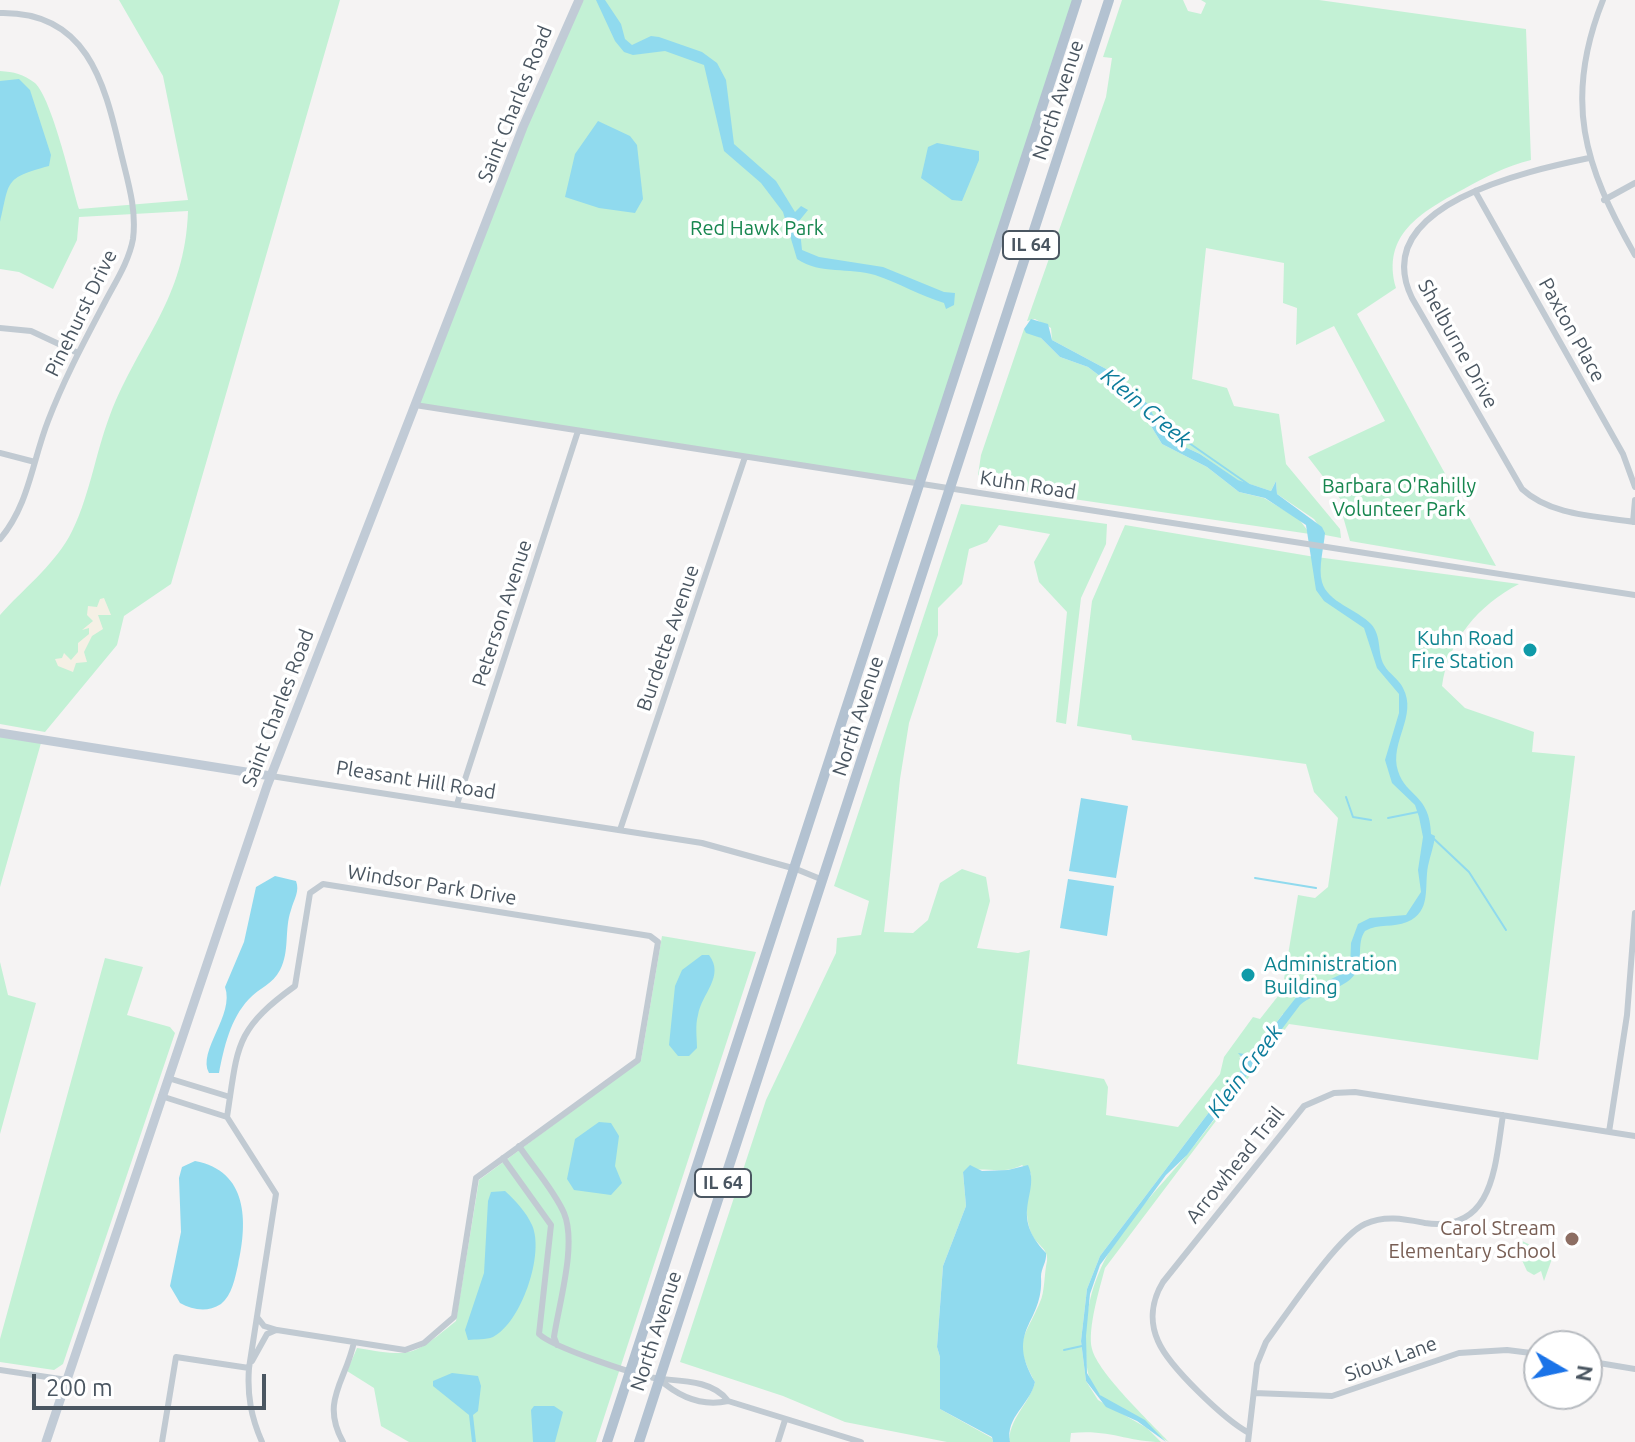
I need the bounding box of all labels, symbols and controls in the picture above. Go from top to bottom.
street label: Saint Charles Road [473,22,557,186]
street label: North Avenue [1027,37,1089,163]
park label: Red Hawk Park [690,216,824,240]
road number: IL 64 [1003,231,1059,259]
street label: Pinehurst Drive [40,246,122,380]
street label: Paxton Place [1534,274,1610,386]
street label: Shelburne Drive [1413,276,1503,412]
water label: Klein Creek [1096,363,1196,453]
street label: Kuhn Road [978,466,1078,504]
park label: Barbara O'Rahilly Volunteer Park [1322,474,1476,521]
street label: Peterson Avenue [467,537,537,689]
street label: Burdette Avenue [632,562,704,714]
street label: Saint Charles Road [237,626,319,790]
place label: Kuhn Road Fire Station [1411,626,1514,673]
marker: Kuhn Road Fire Station [1521,641,1539,659]
street label: North Avenue [827,653,889,779]
street label: Pleasant Hill Road [334,756,498,804]
street label: Windsor Park Drive [346,860,518,910]
place label: Administration Building [1264,952,1397,999]
marker: Administration Building [1239,966,1257,984]
water label: Klein Creek [1202,1019,1288,1123]
street label: Arrowhead Trail [1181,1102,1289,1228]
road number: IL 64 [695,1169,751,1197]
place label: Carol Stream Elementary School [1389,1216,1556,1263]
marker: Carol Stream Elementary School [1563,1230,1581,1248]
street label: North Avenue [625,1268,687,1394]
north arrow [1523,1330,1603,1410]
street label: Sioux Lane [1342,1331,1440,1387]
scale bar [36,1358,270,1408]
text: N [1572,1363,1599,1384]
text: 200 m [46,1374,113,1401]

